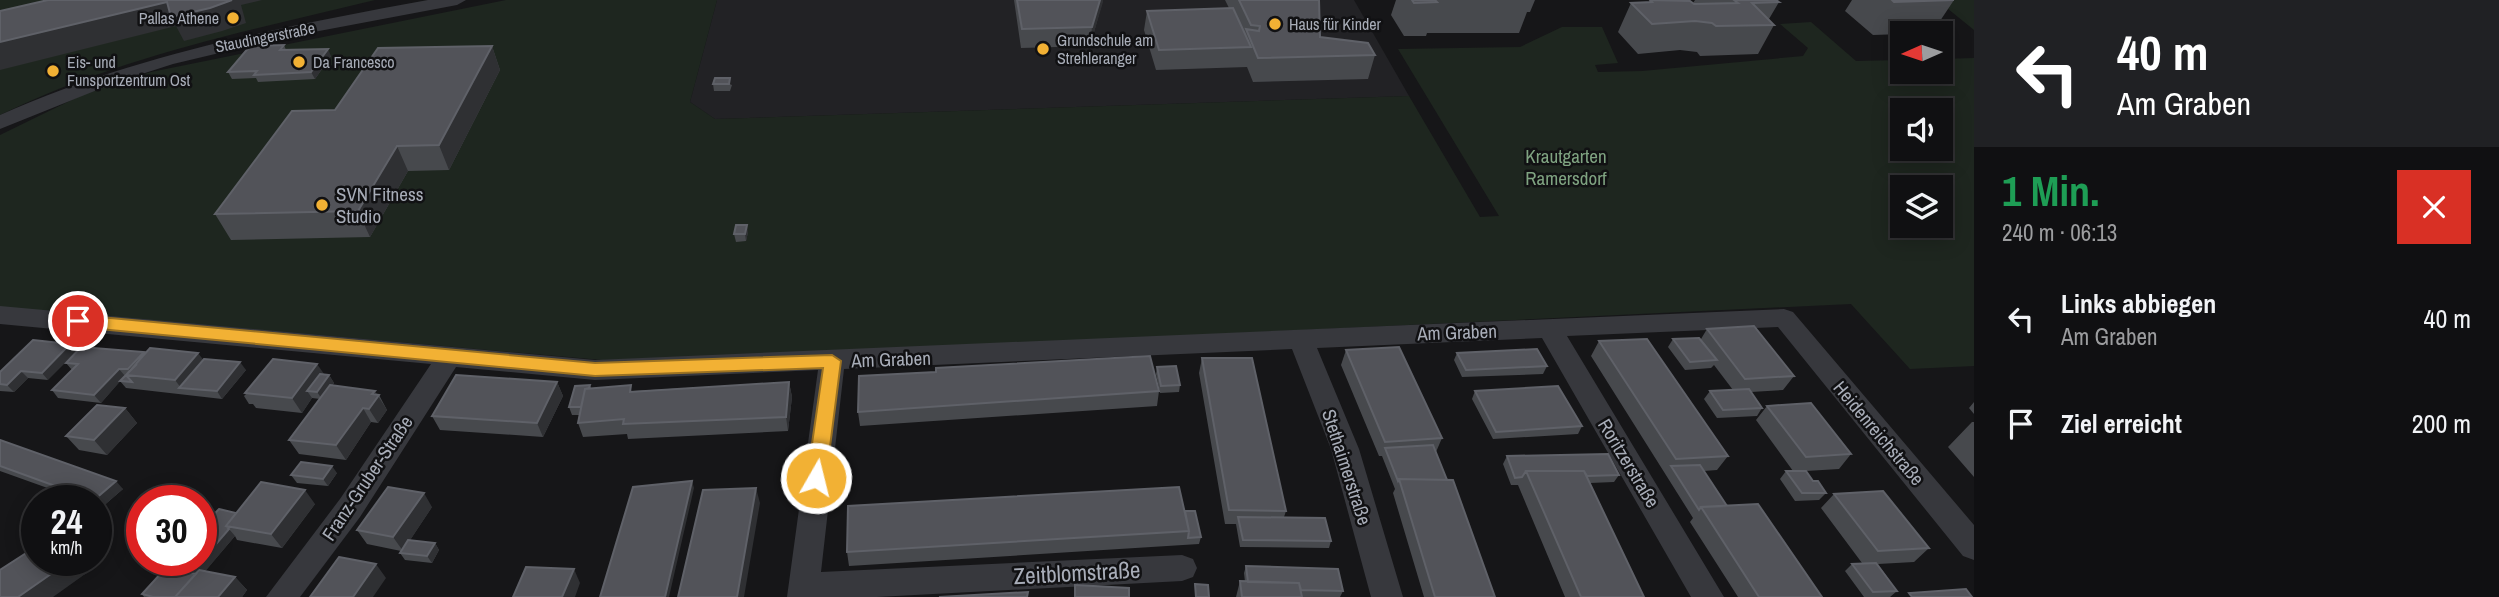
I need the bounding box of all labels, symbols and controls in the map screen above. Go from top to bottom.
place label: Pallas Athene [139,7,219,29]
marker: Pallas Athene [225,10,241,26]
place label: Haus für Kinder [1289,13,1382,35]
marker: Haus für Kinder [1267,16,1283,32]
street label: Staudingerstraße [213,17,317,57]
text: 40 m [2117,19,2209,85]
north arrow [1890,21,1953,84]
map controls [1890,21,1953,238]
icon: left [2002,28,2093,119]
place label: Grundschule am Strehleranger [1057,29,1153,69]
marker: Grundschule am Strehleranger [1035,41,1051,57]
place label: Eis- und Funsportzentrum Ost [67,51,191,91]
place label: Da Francesco [313,51,395,73]
marker: Da Francesco [291,54,307,70]
marker: Eis- und Funsportzentrum Ost [45,63,61,79]
text: Am Graben [2117,82,2251,125]
button: sound [1890,98,1953,161]
park label: Krautgarten Ramersdorf [1525,143,1607,191]
text: 1 Min. [2002,163,2100,219]
button: close [2397,170,2471,244]
button: layers [1890,175,1953,238]
place label: SVN Fitness Studio [336,181,424,229]
marker: SVN Fitness Studio [314,197,330,213]
text: 240 m · 06:13 [2002,217,2117,248]
text: Links abbiegen [2061,286,2216,321]
pin [48,291,108,351]
icon: left [2002,300,2040,338]
text: 40 m [2424,301,2471,336]
icon: arrive [59,302,97,340]
street label: Am Graben [1416,318,1497,346]
text: Am Graben [2061,321,2157,352]
street label: Am Graben [850,345,931,373]
street label: Heidenreichstraße [1828,375,1930,491]
icon: arrive [2002,405,2040,443]
street label: Stethaimerstraße [1316,406,1378,528]
text: Ziel erreicht [2061,406,2182,441]
text: 200 m [2412,406,2471,441]
street label: Franz-Gruber-Straße [316,410,418,546]
street label: Roritzerstraße [1592,414,1666,512]
position arrow [779,441,853,515]
speed limit sign: 30 [126,485,217,576]
text: 24 [51,498,82,545]
text: km/h [51,535,83,560]
street label: Zeitblomstraße [1013,554,1141,591]

